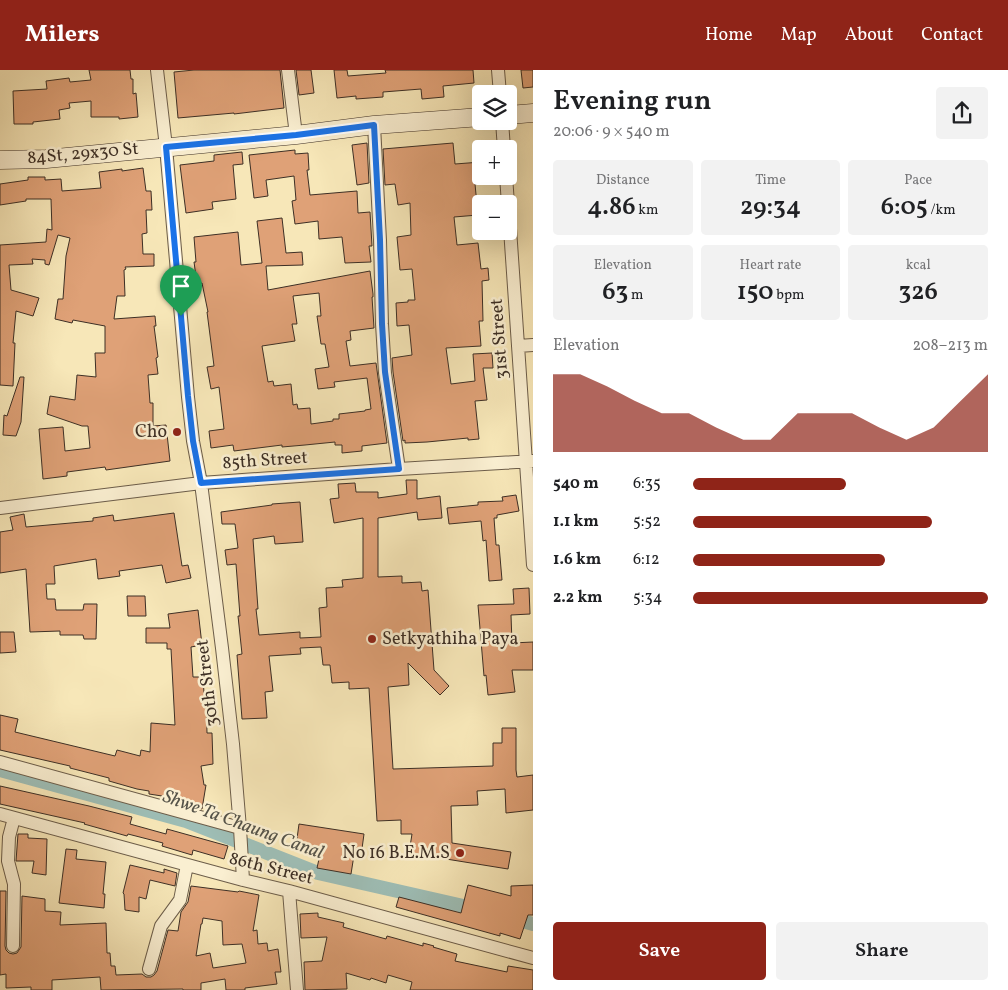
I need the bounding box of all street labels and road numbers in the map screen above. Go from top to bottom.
street label: 84St, 29x30 St [26,137,140,171]
street label: 31st Street [485,298,515,380]
street label: 85th Street [222,446,308,476]
street label: 30th Street [190,638,226,728]
street label: 86th Street [226,846,316,892]

